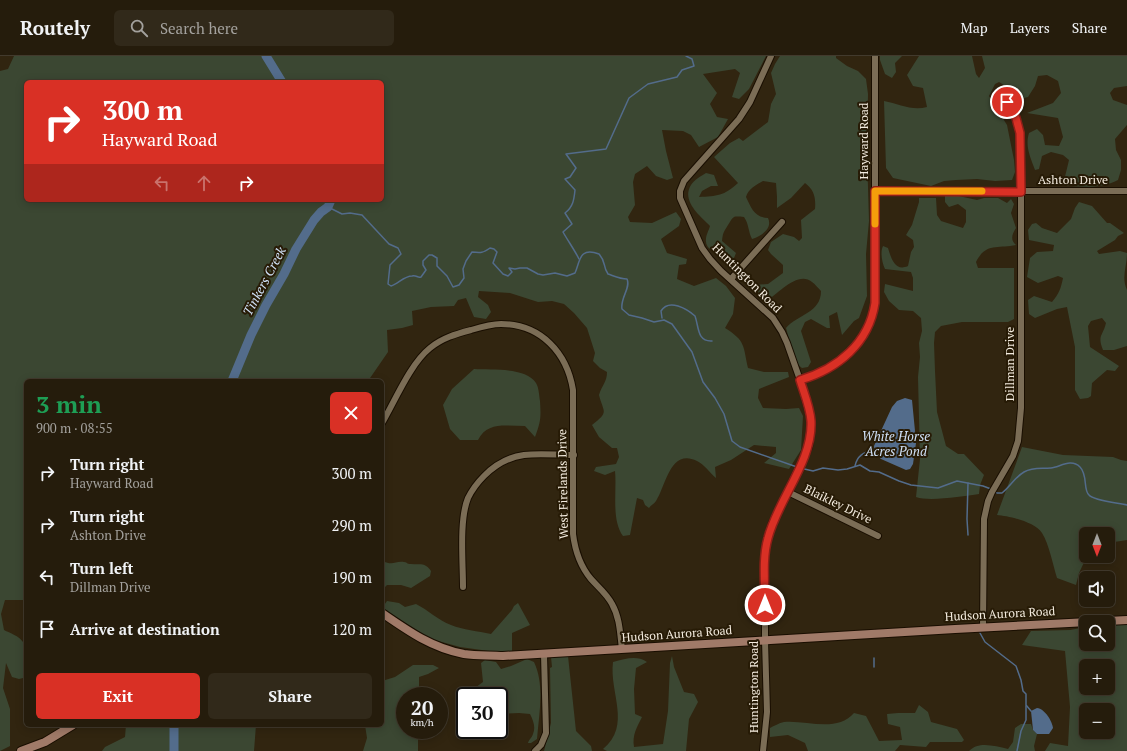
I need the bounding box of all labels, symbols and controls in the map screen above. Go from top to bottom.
search box [114,10,394,46]
text: Routely [20,15,90,40]
icon: search [128,17,150,39]
text: Search here [160,18,238,38]
text: Map [961,18,988,37]
text: Layers [1010,18,1050,37]
text: Share [1072,18,1107,37]
pin [990,85,1024,119]
text: 300 m [102,91,183,128]
icon: arrive [996,91,1018,113]
icon: right [36,96,88,148]
street label: Hayward Road [856,102,871,179]
text: Hayward Road [102,127,217,151]
icon: left [151,172,173,194]
icon: ahead [193,172,215,194]
icon: right [235,172,257,194]
street label: Ashton Drive [1038,172,1108,187]
street label: Huntington Road [709,240,785,316]
water label: Tinkers Creek [238,243,290,319]
street label: Dillman Drive [1002,327,1017,401]
text: 3 min [36,388,102,420]
button: close [330,392,372,434]
text: 900 m · 08:55 [36,419,113,437]
water label: White Horse Acres Pond [862,427,930,460]
street label: West Firelands Drive [554,429,571,539]
text: Turn right [70,454,145,474]
icon: right [36,462,58,484]
text: 300 m [331,463,372,483]
text: Hayward Road [70,474,153,492]
street label: Blaikley Drive [802,481,875,526]
text: Turn right [70,506,145,526]
icon: right [36,514,58,536]
text: 290 m [331,515,372,535]
text: Ashton Drive [70,526,146,544]
north arrow [1079,527,1115,563]
map controls [1079,527,1115,739]
text: Turn left [70,558,134,578]
icon: left [36,566,58,588]
text: 190 m [331,567,372,587]
button: sound [1079,571,1115,607]
text: Dillman Drive [70,578,151,596]
position arrow [744,584,786,626]
street label: Hudson Aurora Road [944,603,1056,624]
button: search [1079,615,1115,651]
icon: arrive [36,618,58,640]
text: Arrive at destination [70,619,220,639]
text: 120 m [331,619,372,639]
street label: Hudson Aurora Road [621,622,733,645]
street label: Huntington Road [746,641,761,733]
button: + [1079,659,1115,695]
button: Exit [36,673,200,719]
button: Share [208,673,372,719]
speed limit sign: 30 [456,687,508,739]
text: 20 [411,694,433,721]
button: − [1079,703,1115,739]
text: km/h [410,716,434,729]

